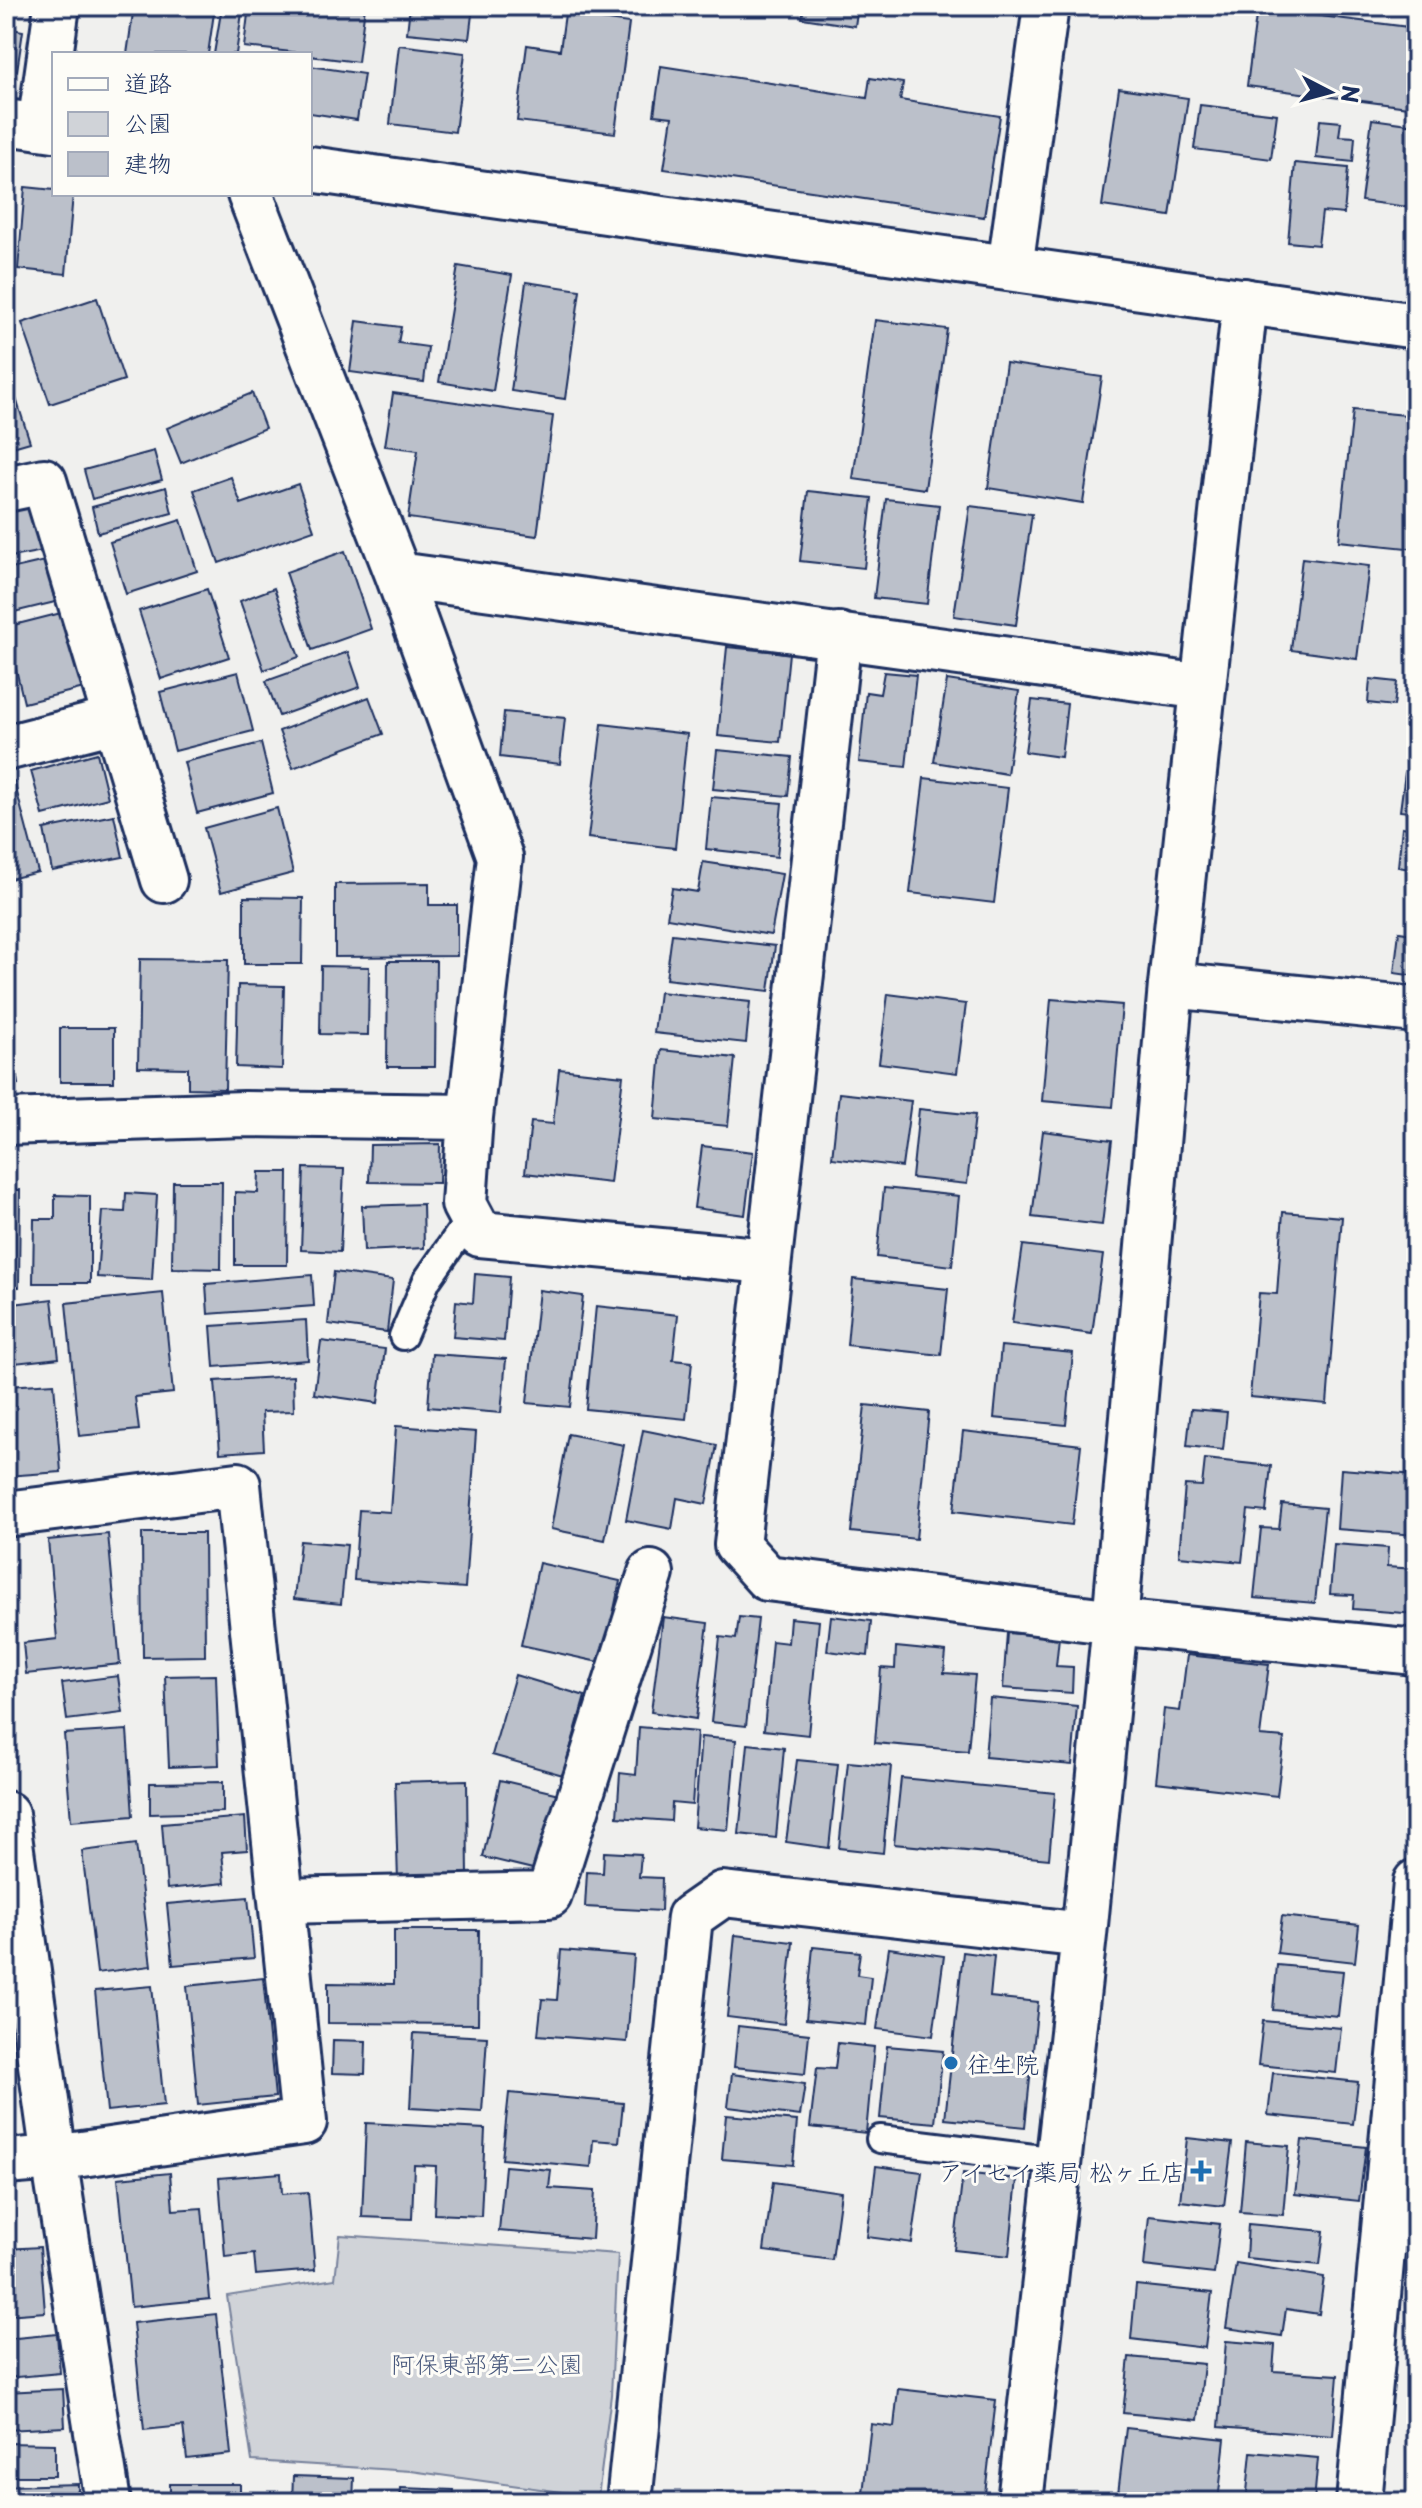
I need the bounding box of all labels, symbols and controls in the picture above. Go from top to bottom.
legend [52,52,312,196]
north arrow [1290,52,1370,132]
text: 道路 [124,64,172,100]
text: N [1334,84,1369,105]
text: 公園 [124,104,172,140]
text: 建物 [124,144,172,180]
place label: 往生院 [967,2045,1039,2081]
marker: 往生院 [942,2054,960,2072]
place label: アイセイ薬局 松ヶ丘店 [939,2153,1185,2189]
marker: アイセイ薬局 松ヶ丘店 [1192,2162,1210,2180]
park label: 阿保東部第二公園 [391,2345,583,2381]

